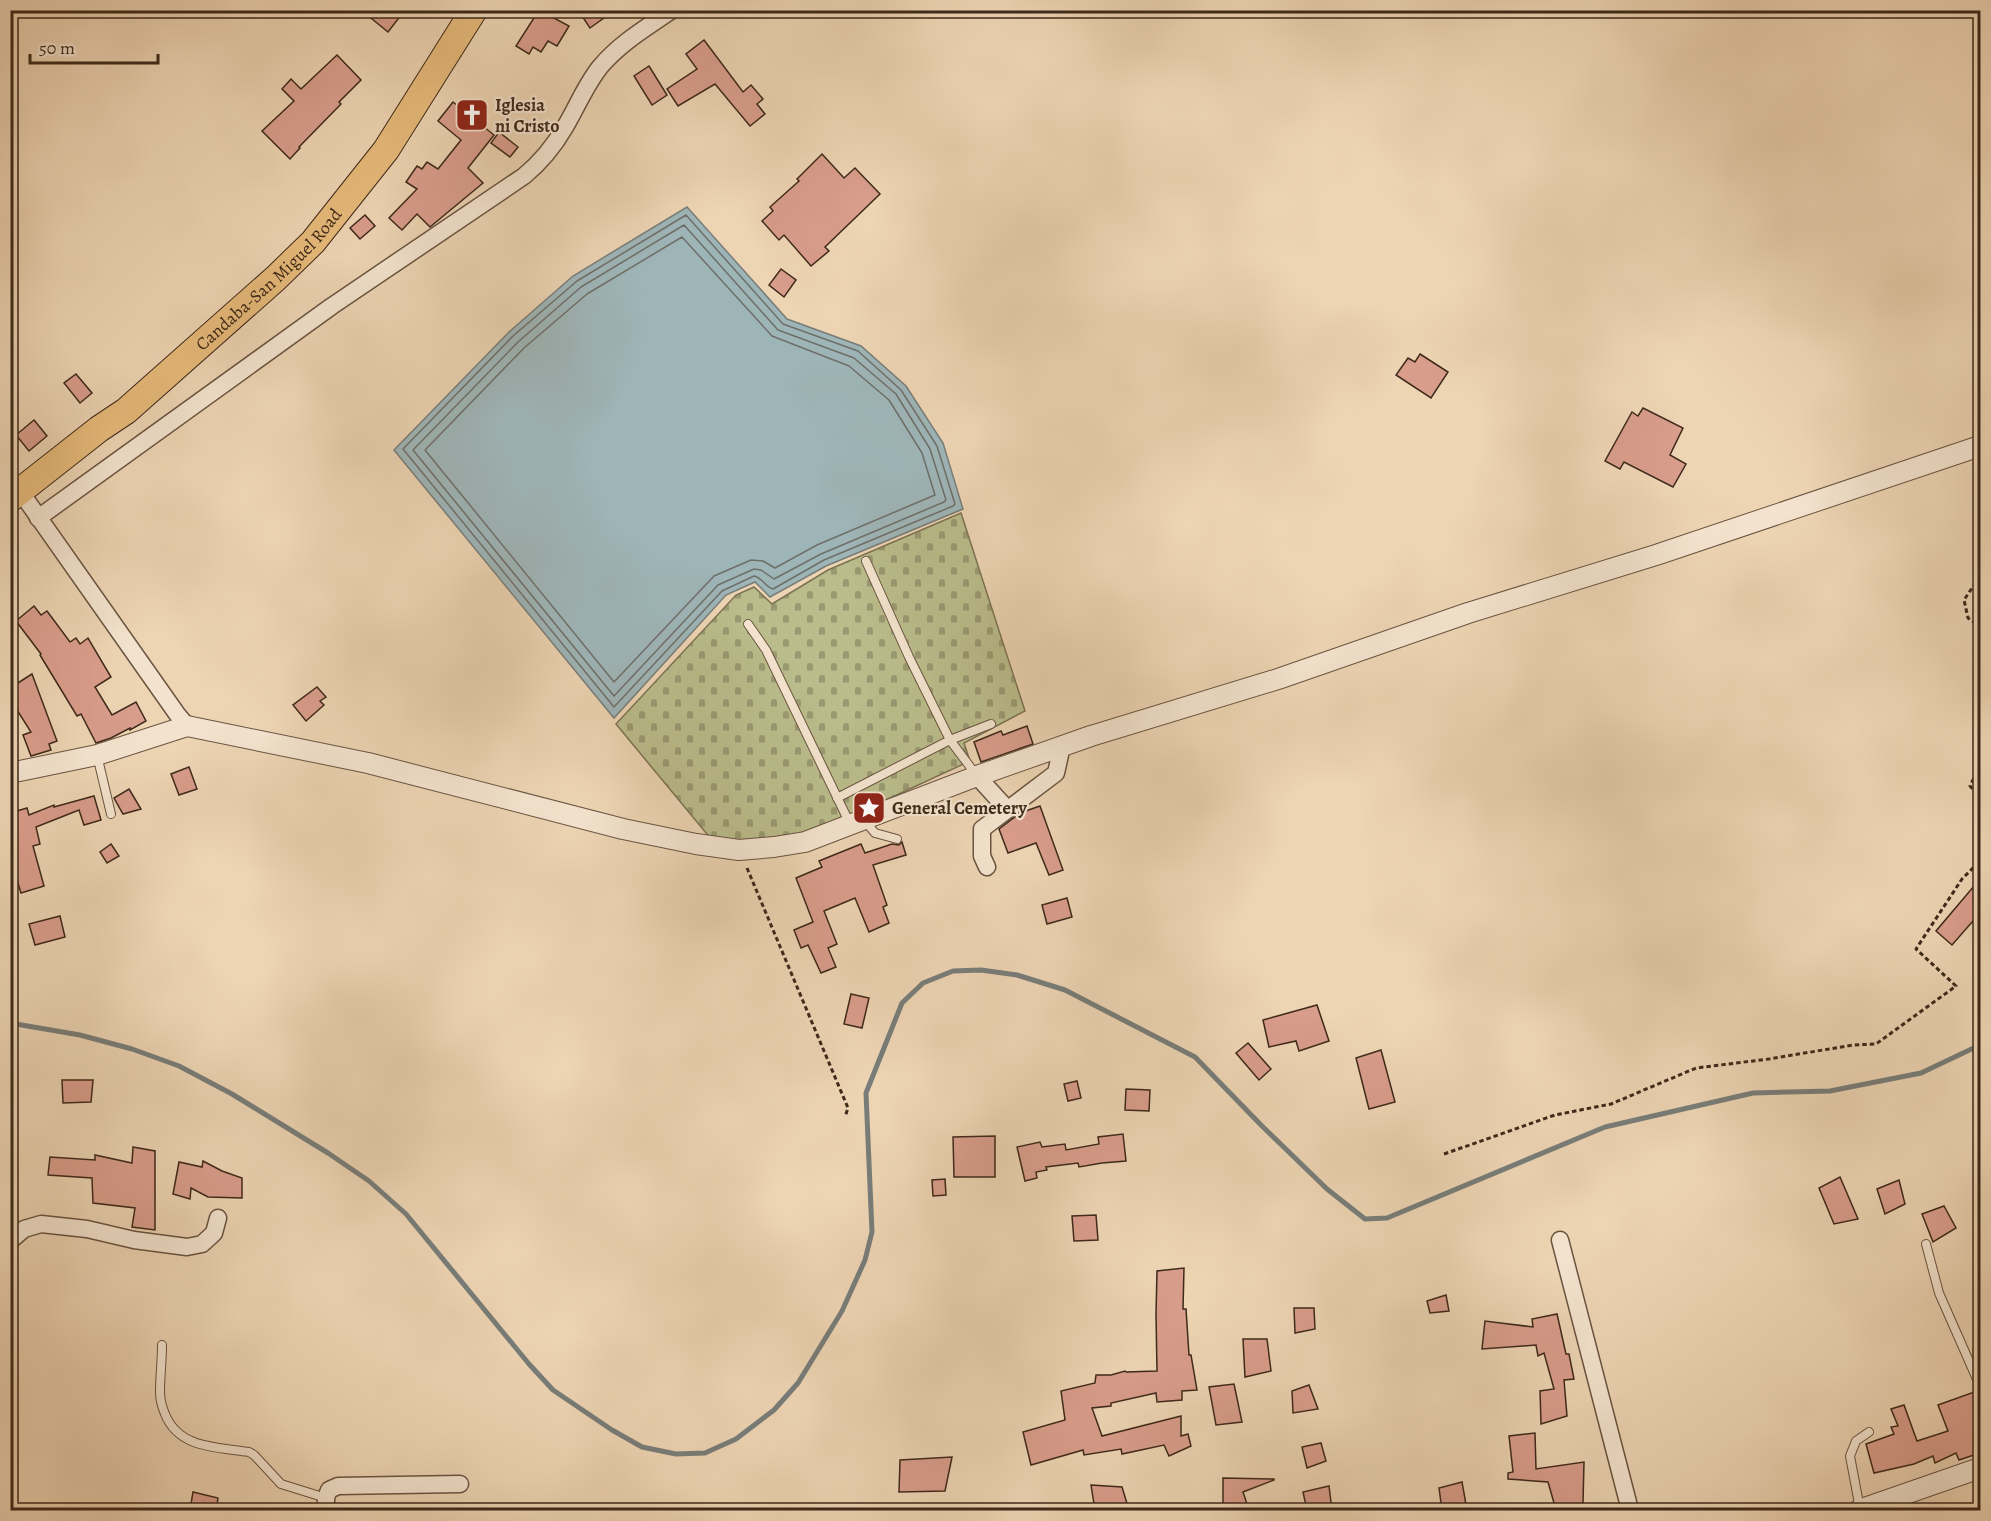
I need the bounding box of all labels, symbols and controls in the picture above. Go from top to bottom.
scale bar [30,27,158,65]
text: 50 m [39,36,75,60]
place label: Iglesia ni Cristo [495,93,560,138]
church icon: Iglesia ni Cristo [454,97,490,133]
street label: Candaba-San Miguel Road [190,203,347,356]
place icon: General Cemetery [851,790,887,826]
place label: General Cemetery [892,796,1027,820]

